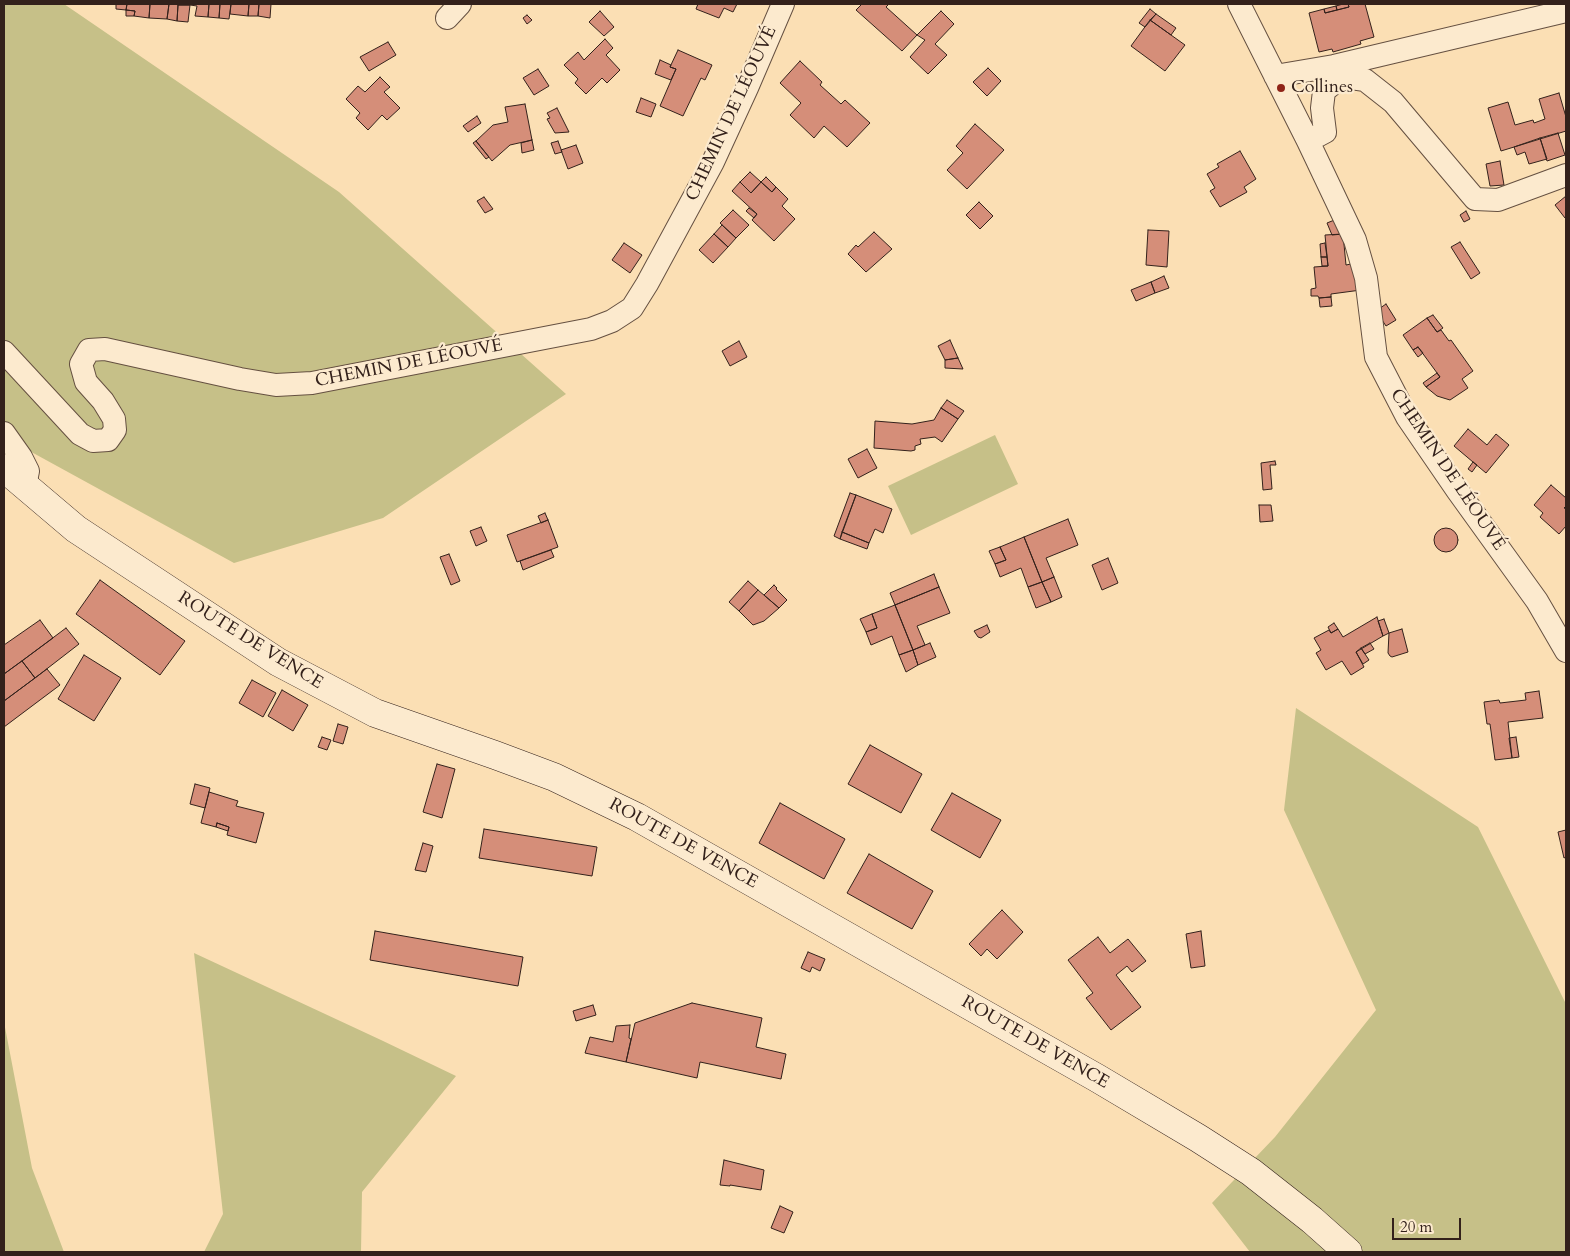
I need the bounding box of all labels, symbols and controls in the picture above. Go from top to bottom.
street label: CHEMIN DE LÉOUVÉ [682,23,782,205]
place label: Collines [1291,77,1353,99]
marker: Collines [1275,82,1287,94]
street label: CHEMIN DE LÉOUVÉ [314,335,504,393]
street label: CHEMIN DE LÉOUVÉ [1385,385,1509,555]
street label: ROUTE DE VENCE [173,588,327,694]
street label: ROUTE DE VENCE [605,794,761,894]
street label: ROUTE DE VENCE [957,992,1113,1094]
scale bar [1395,1208,1464,1240]
text: 20 m [1400,1217,1432,1237]

